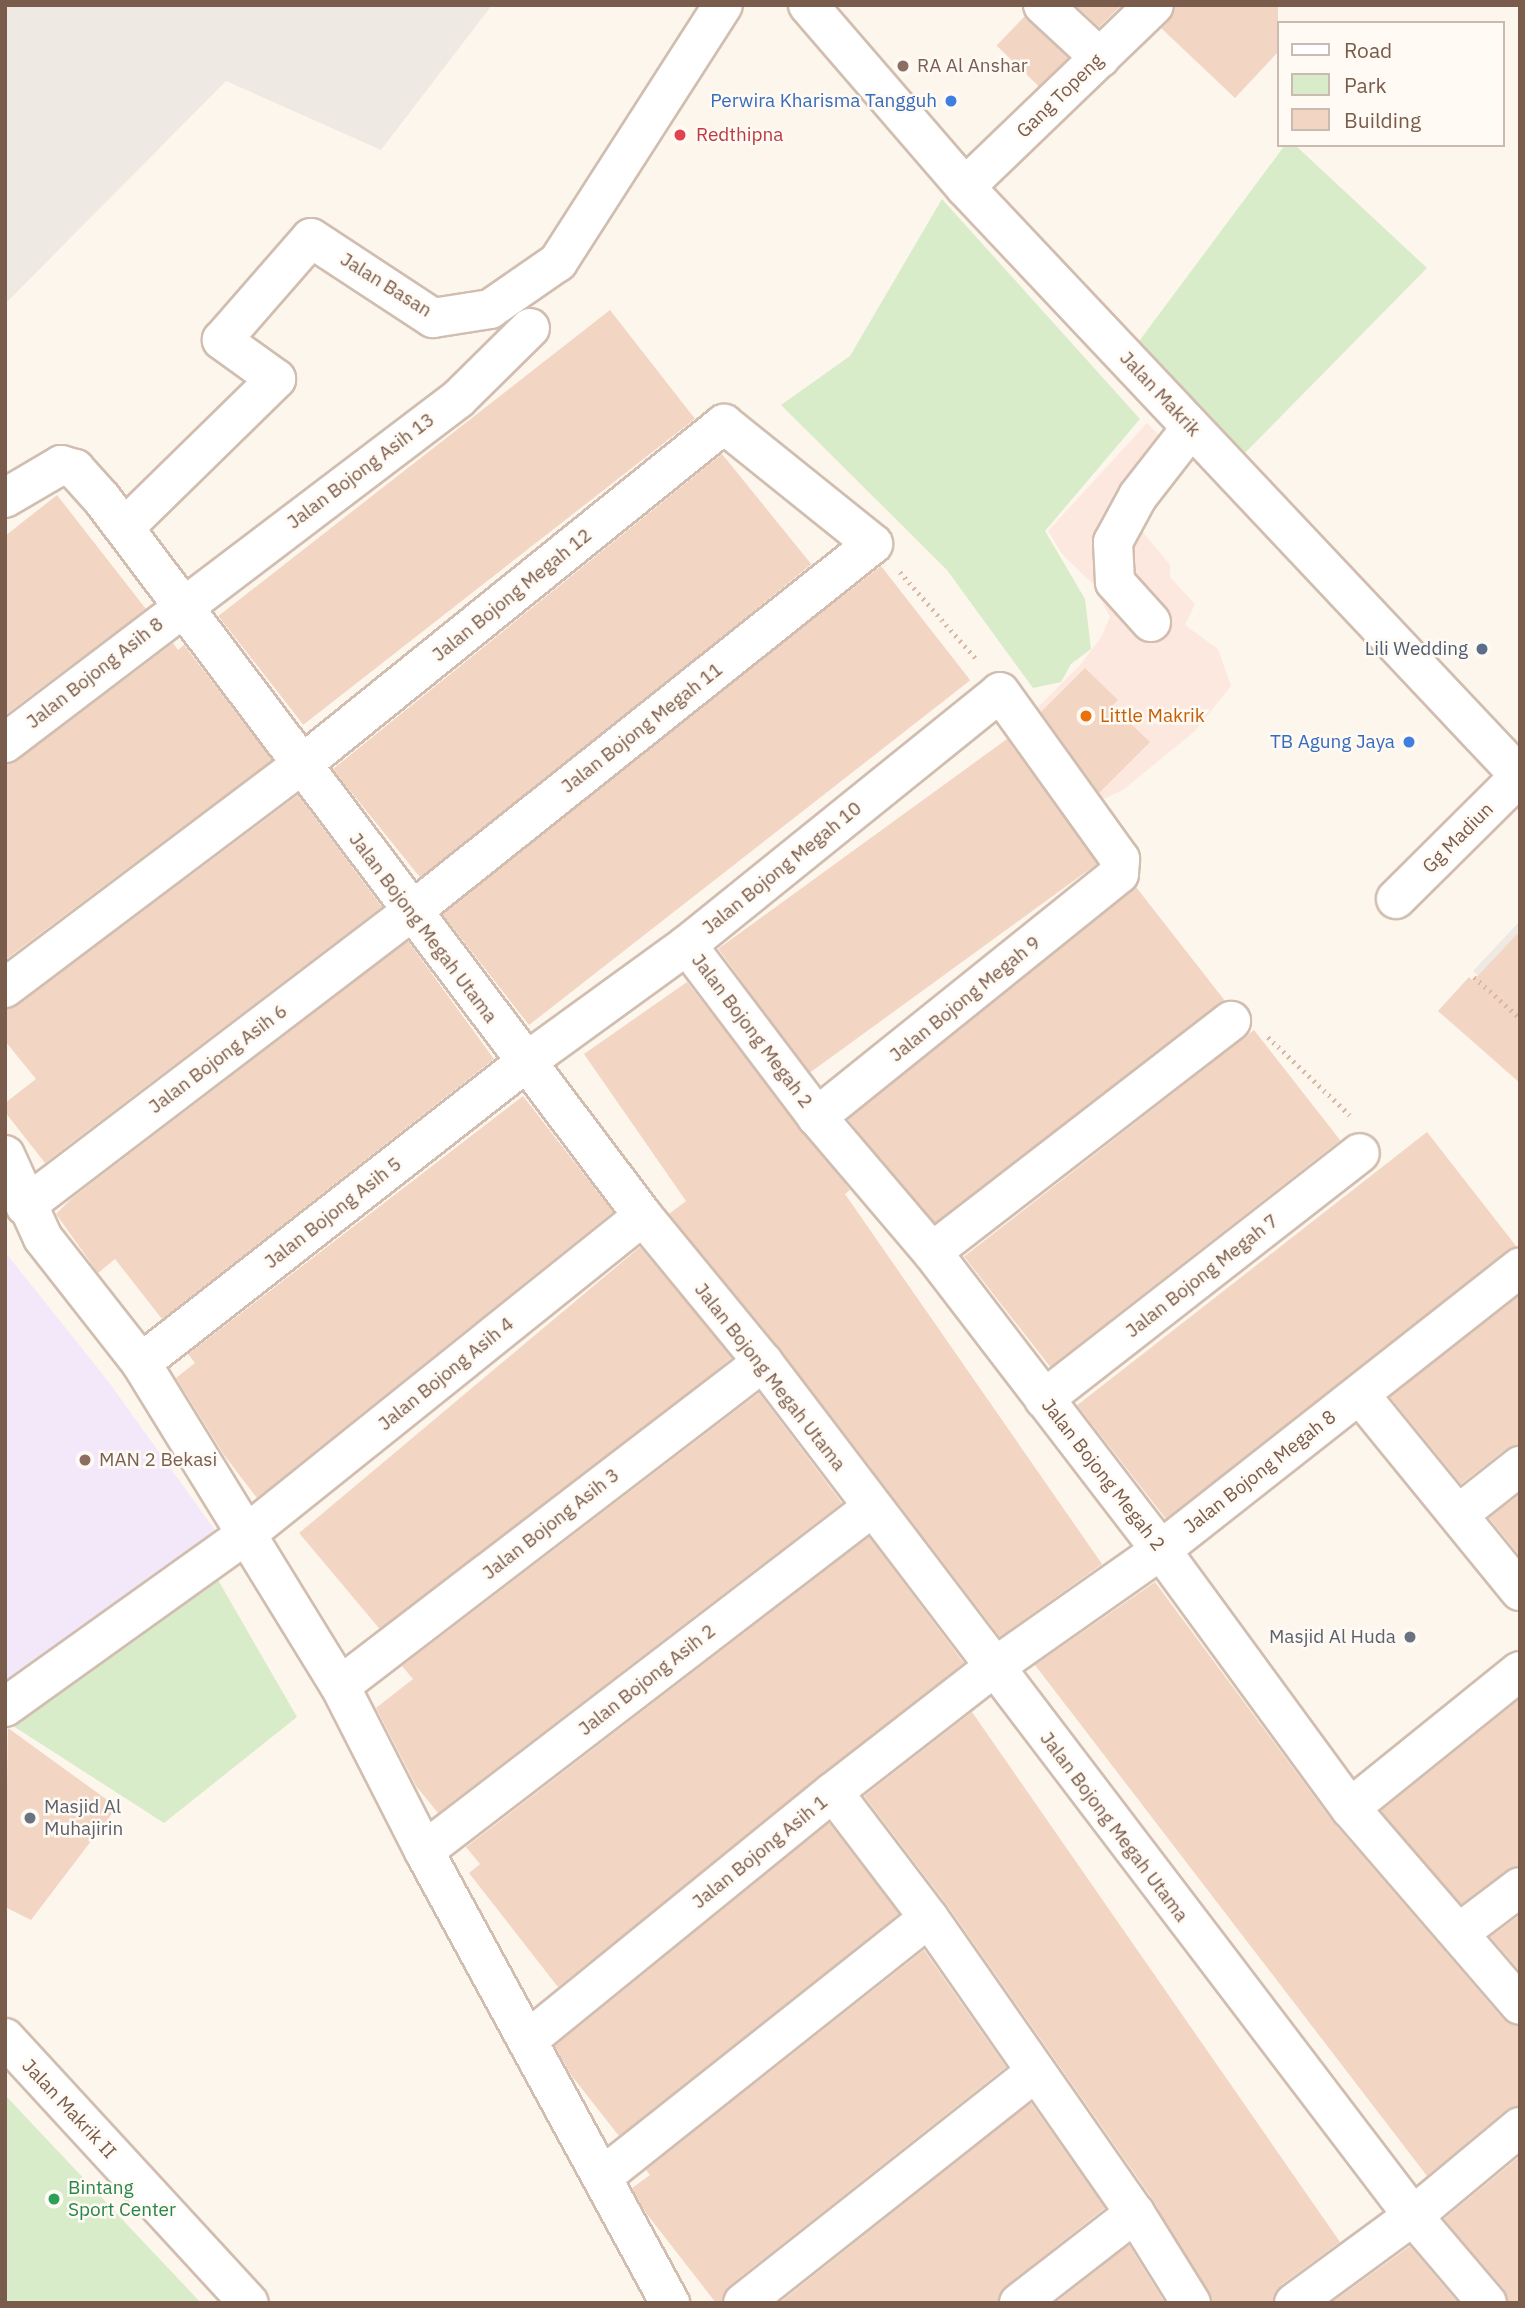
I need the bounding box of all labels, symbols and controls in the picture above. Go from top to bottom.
legend [1276,21,1504,147]
text: Road [1344,36,1392,64]
street label: Gang Topeng [1012,49,1108,143]
place label: RA Al Anshar [917,55,1028,77]
marker: RA Al Anshar [895,58,911,74]
text: Park [1344,71,1387,99]
place label: Perwira Kharisma Tangguh [710,90,937,112]
marker: Perwira Kharisma Tangguh [943,93,959,109]
text: Building [1344,106,1421,134]
place label: Redthipna [696,124,783,146]
marker: Redthipna [670,125,690,145]
street label: Jalan Basan [336,248,436,322]
street label: Jalan Makrik [1115,347,1205,441]
street label: Jalan Bojong Asih 13 [283,408,439,534]
street label: Jalan Bojong Megah 12 [428,524,596,666]
street label: Jalan Bojong Asih 8 [22,613,168,733]
place label: Lili Wedding [1365,638,1468,660]
marker: Lili Wedding [1474,641,1490,657]
street label: Jalan Bojong Megah 11 [557,658,727,798]
place label: Little Makrik [1100,705,1205,727]
marker: Little Makrik [1078,708,1094,724]
place label: TB Agung Jaya [1270,731,1395,753]
marker: TB Agung Jaya [1401,734,1417,750]
street label: Jalan Bojong Megah 10 [698,797,866,939]
street label: Gg Madiun [1418,798,1498,878]
street label: Jalan Bojong Megah Utama [344,829,502,1027]
street label: Jalan Bojong Megah 9 [885,931,1045,1067]
street label: Jalan Bojong Megah 2 [687,950,817,1112]
street label: Jalan Bojong Asih 6 [144,1000,292,1118]
street label: Jalan Bojong Asih 5 [260,1153,406,1273]
street label: Jalan Bojong Megah 7 [1121,1210,1283,1342]
street label: Jalan Bojong Megah Utama [690,1279,850,1475]
street label: Jalan Bojong Asih 4 [374,1313,518,1435]
street label: Jalan Bojong Megah 2 [1037,1394,1169,1556]
street label: Jalan Bojong Megah 8 [1179,1406,1341,1538]
place label: MAN 2 Bekasi [99,1449,217,1471]
marker: MAN 2 Bekasi [77,1452,93,1468]
street label: Jalan Bojong Asih 3 [478,1464,624,1584]
street label: Jalan Bojong Asih 2 [574,1620,720,1740]
place label: Masjid Al Huda [1269,1626,1396,1648]
marker: Masjid Al Huda [1402,1629,1418,1645]
street label: Jalan Bojong Megah Utama [1035,1728,1193,1926]
street label: Jalan Bojong Asih 1 [688,1791,832,1913]
place label: Masjid Al Muhajirin [44,1796,123,1840]
marker: Masjid Al Muhajirin [22,1810,38,1826]
street label: Jalan Makrik II [17,2055,121,2163]
place label: Bintang Sport Center [68,2177,176,2221]
marker: Bintang Sport Center [46,2191,62,2207]

